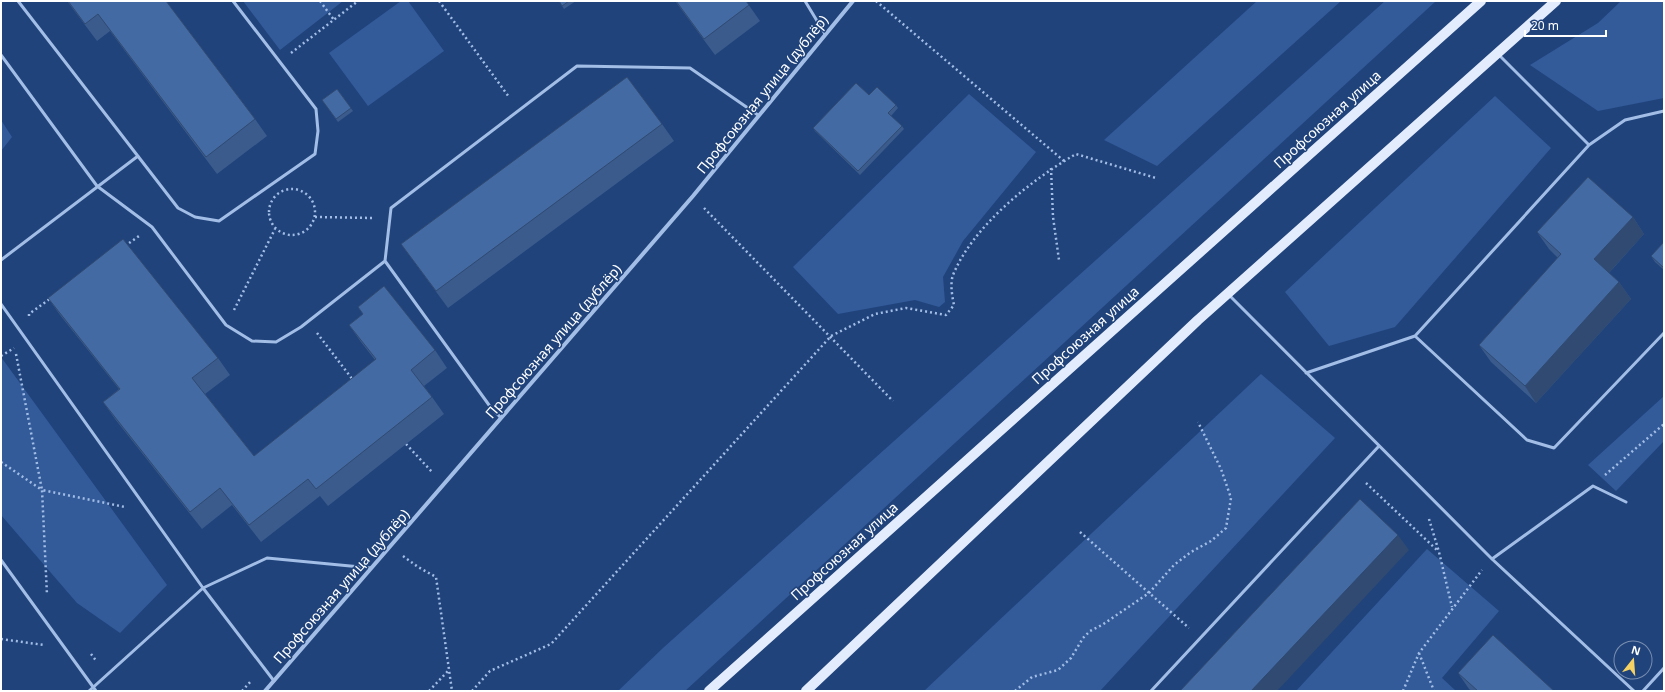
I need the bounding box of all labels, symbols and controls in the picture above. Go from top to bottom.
street label: Профсоюзная улица (дублёр) [692,11,832,177]
scale bar [1525,12,1606,38]
text: 20 m [1531,17,1559,34]
street label: Профсоюзная улица [1269,66,1385,172]
street label: Профсоюзная улица (дублёр) [481,260,625,422]
street label: Профсоюзная улица [1027,282,1143,388]
street label: Профсоюзная улица [786,498,902,604]
street label: Профсоюзная улица (дублёр) [269,505,413,667]
north arrow [1613,640,1653,680]
text: N [1630,641,1643,658]

